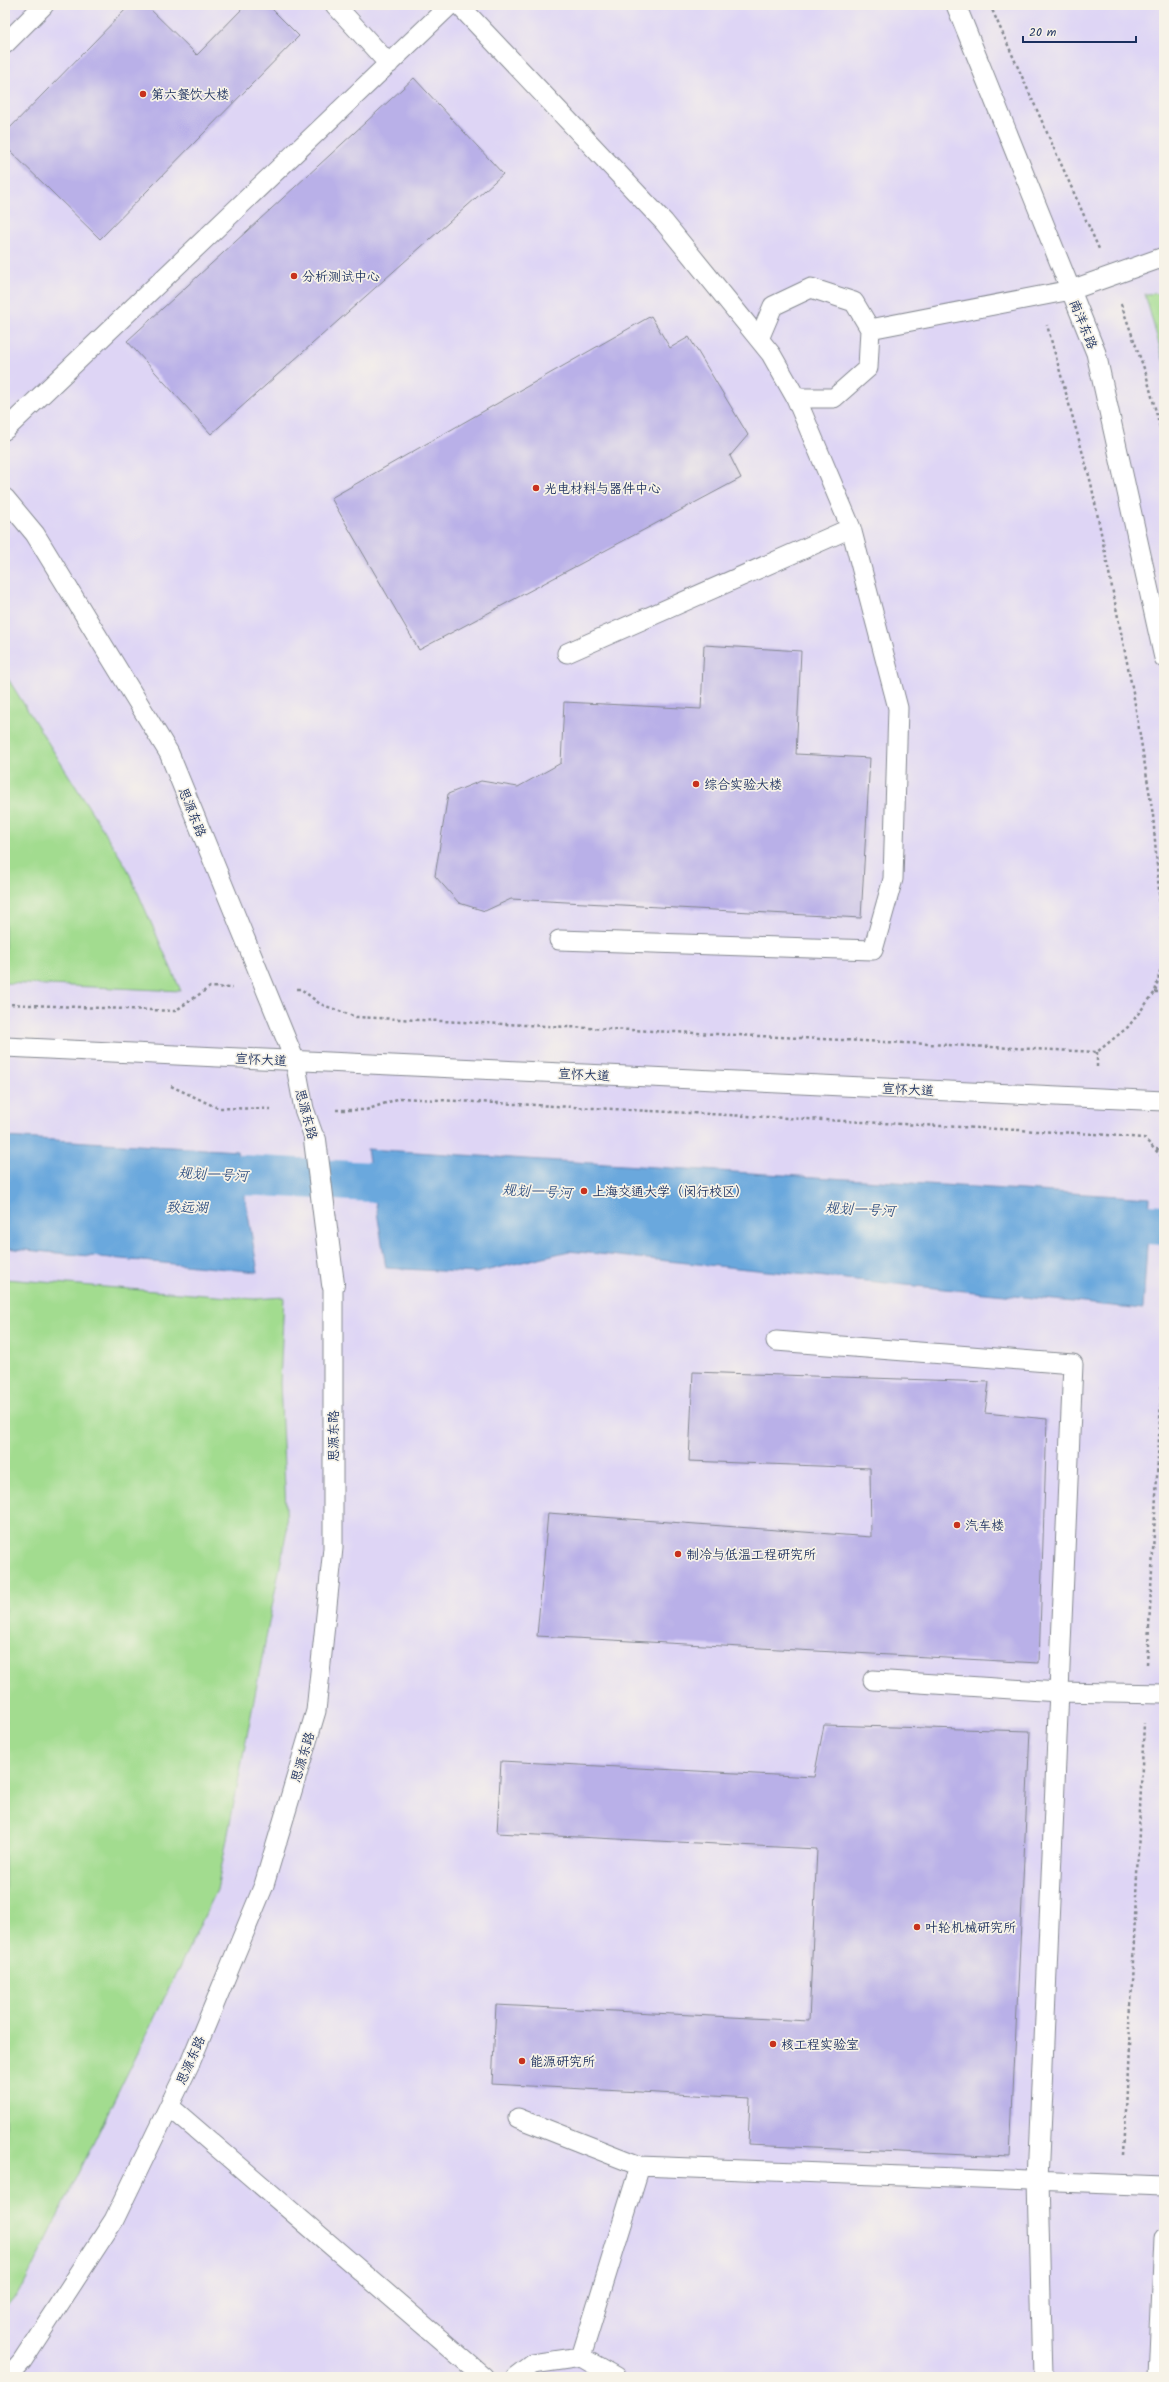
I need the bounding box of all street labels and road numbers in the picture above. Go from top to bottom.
street label: 南洋东路 [1063,297,1102,353]
street label: 思源东路 [172,785,211,841]
street label: 宣怀大道 [234,1049,287,1072]
street label: 宣怀大道 [557,1064,610,1087]
street label: 宣怀大道 [881,1079,934,1102]
street label: 思源东路 [289,1087,322,1142]
street label: 思源东路 [324,1410,345,1462]
street label: 思源东路 [286,1729,321,1785]
street label: 思源东路 [171,2033,212,2089]

